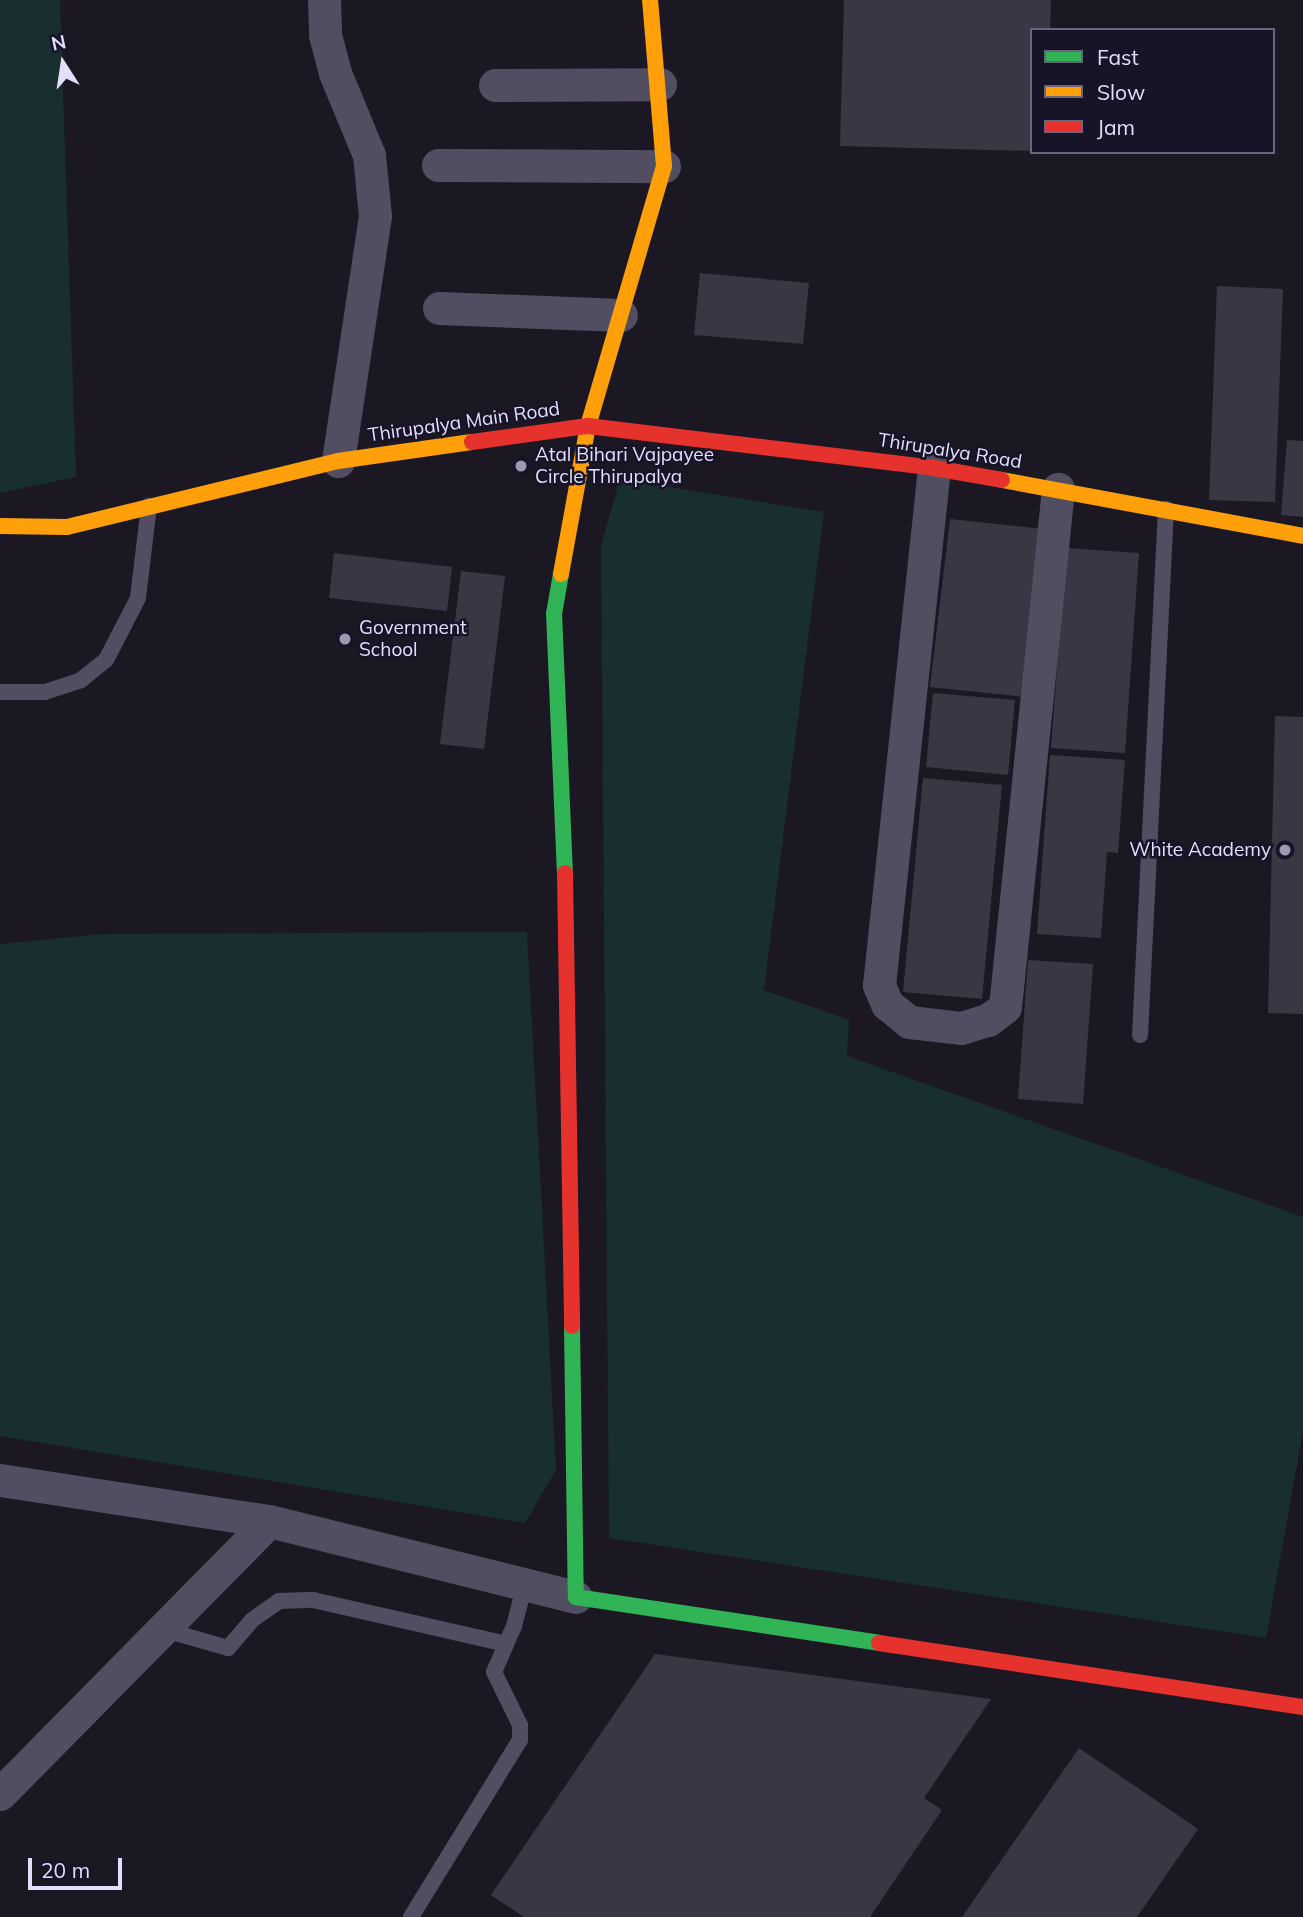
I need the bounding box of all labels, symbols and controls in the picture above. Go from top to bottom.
north arrow [28,28,98,98]
legend [1030,28,1275,154]
text: N [49,29,68,56]
text: Fast [1097,44,1139,70]
text: Slow [1097,79,1145,105]
text: Jam [1097,114,1135,140]
street label: Thirupalya Main Road [367,397,561,447]
street label: Thirupalya Road [877,428,1023,474]
place label: Atal Bihari Vajpayee Circle Thirupalya [535,444,714,488]
marker: Atal Bihari Vajpayee Circle Thirupalya [513,458,529,474]
place label: Government School [359,617,467,661]
marker: Government School [337,631,353,647]
place label: White Academy [1129,839,1271,861]
marker: White Academy [1277,842,1293,858]
scale bar [32,1843,126,1887]
text: 20 m [41,1857,90,1883]

